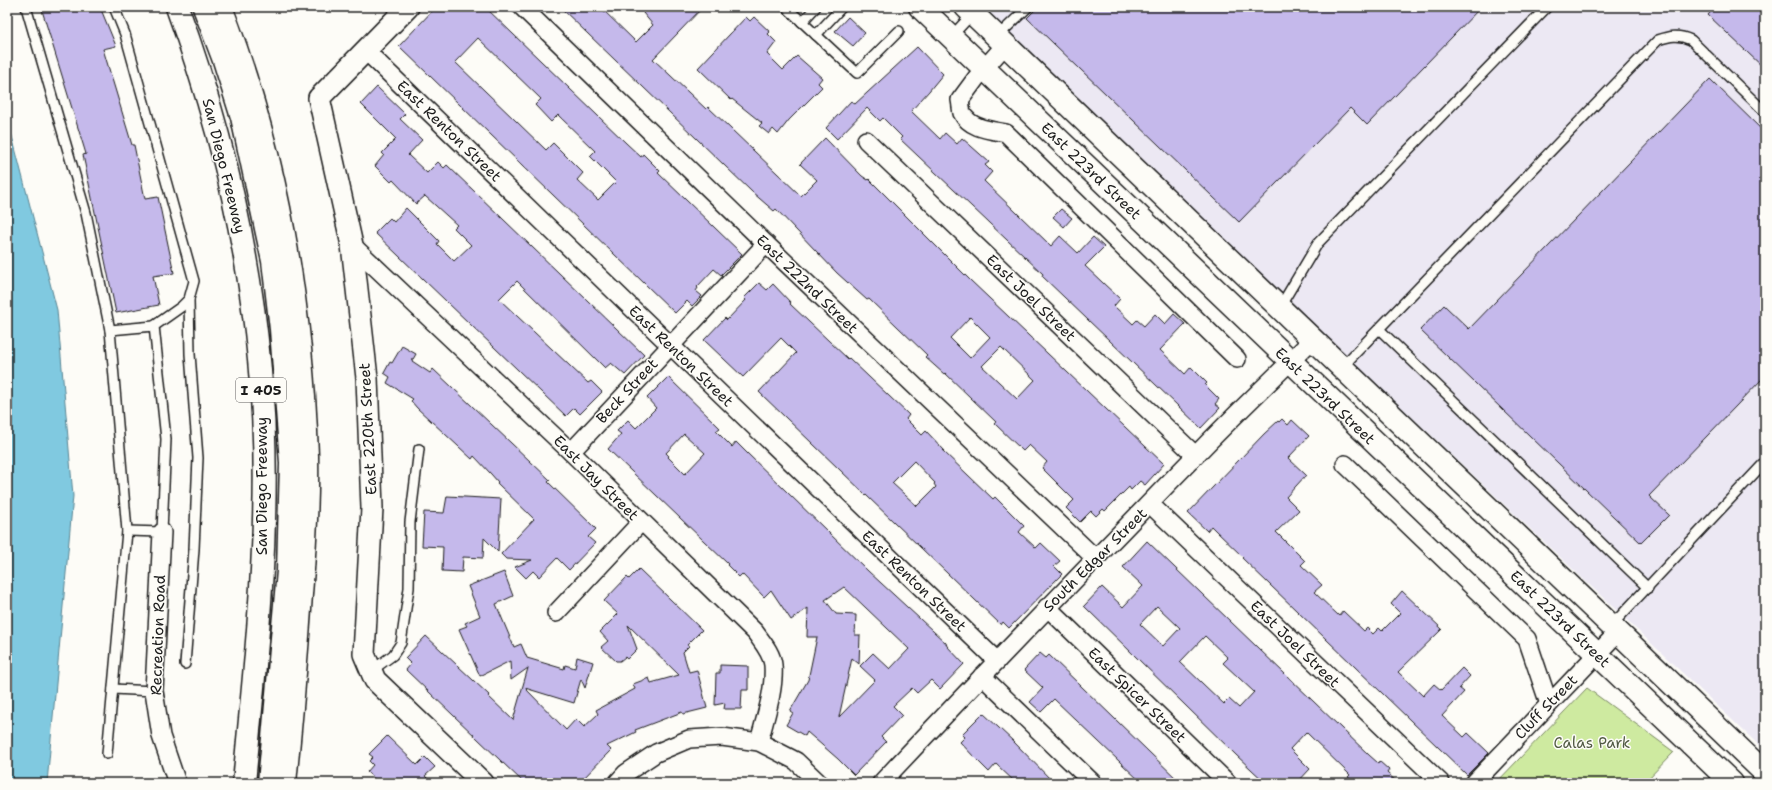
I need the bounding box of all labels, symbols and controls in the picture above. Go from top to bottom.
street label: East Renton Street [392,76,506,186]
street label: San Diego Freeway [198,96,250,236]
street label: East 223rd Street [1037,118,1145,224]
street label: East 222nd Street [752,230,862,338]
street label: East Joel Street [982,250,1080,346]
street label: East Renton Street [624,301,738,411]
street label: East 223rd Street [1271,343,1379,449]
street label: Beck Street [592,354,662,428]
street label: East 220th Street [355,362,381,496]
road number: I 405 [236,378,286,402]
street label: San Diego Freeway [252,417,272,555]
street label: East Jay Street [549,431,643,525]
street label: South Edgar Street [1039,504,1151,616]
street label: East Renton Street [857,526,971,636]
street label: East 223rd Street [1506,566,1614,672]
street label: Recreation Road [146,574,170,696]
street label: East Joel Street [1246,596,1344,692]
street label: East Spicer Street [1084,643,1190,747]
street label: Cluff Street [1510,670,1582,744]
park label: Calas Park [1554,733,1630,753]

